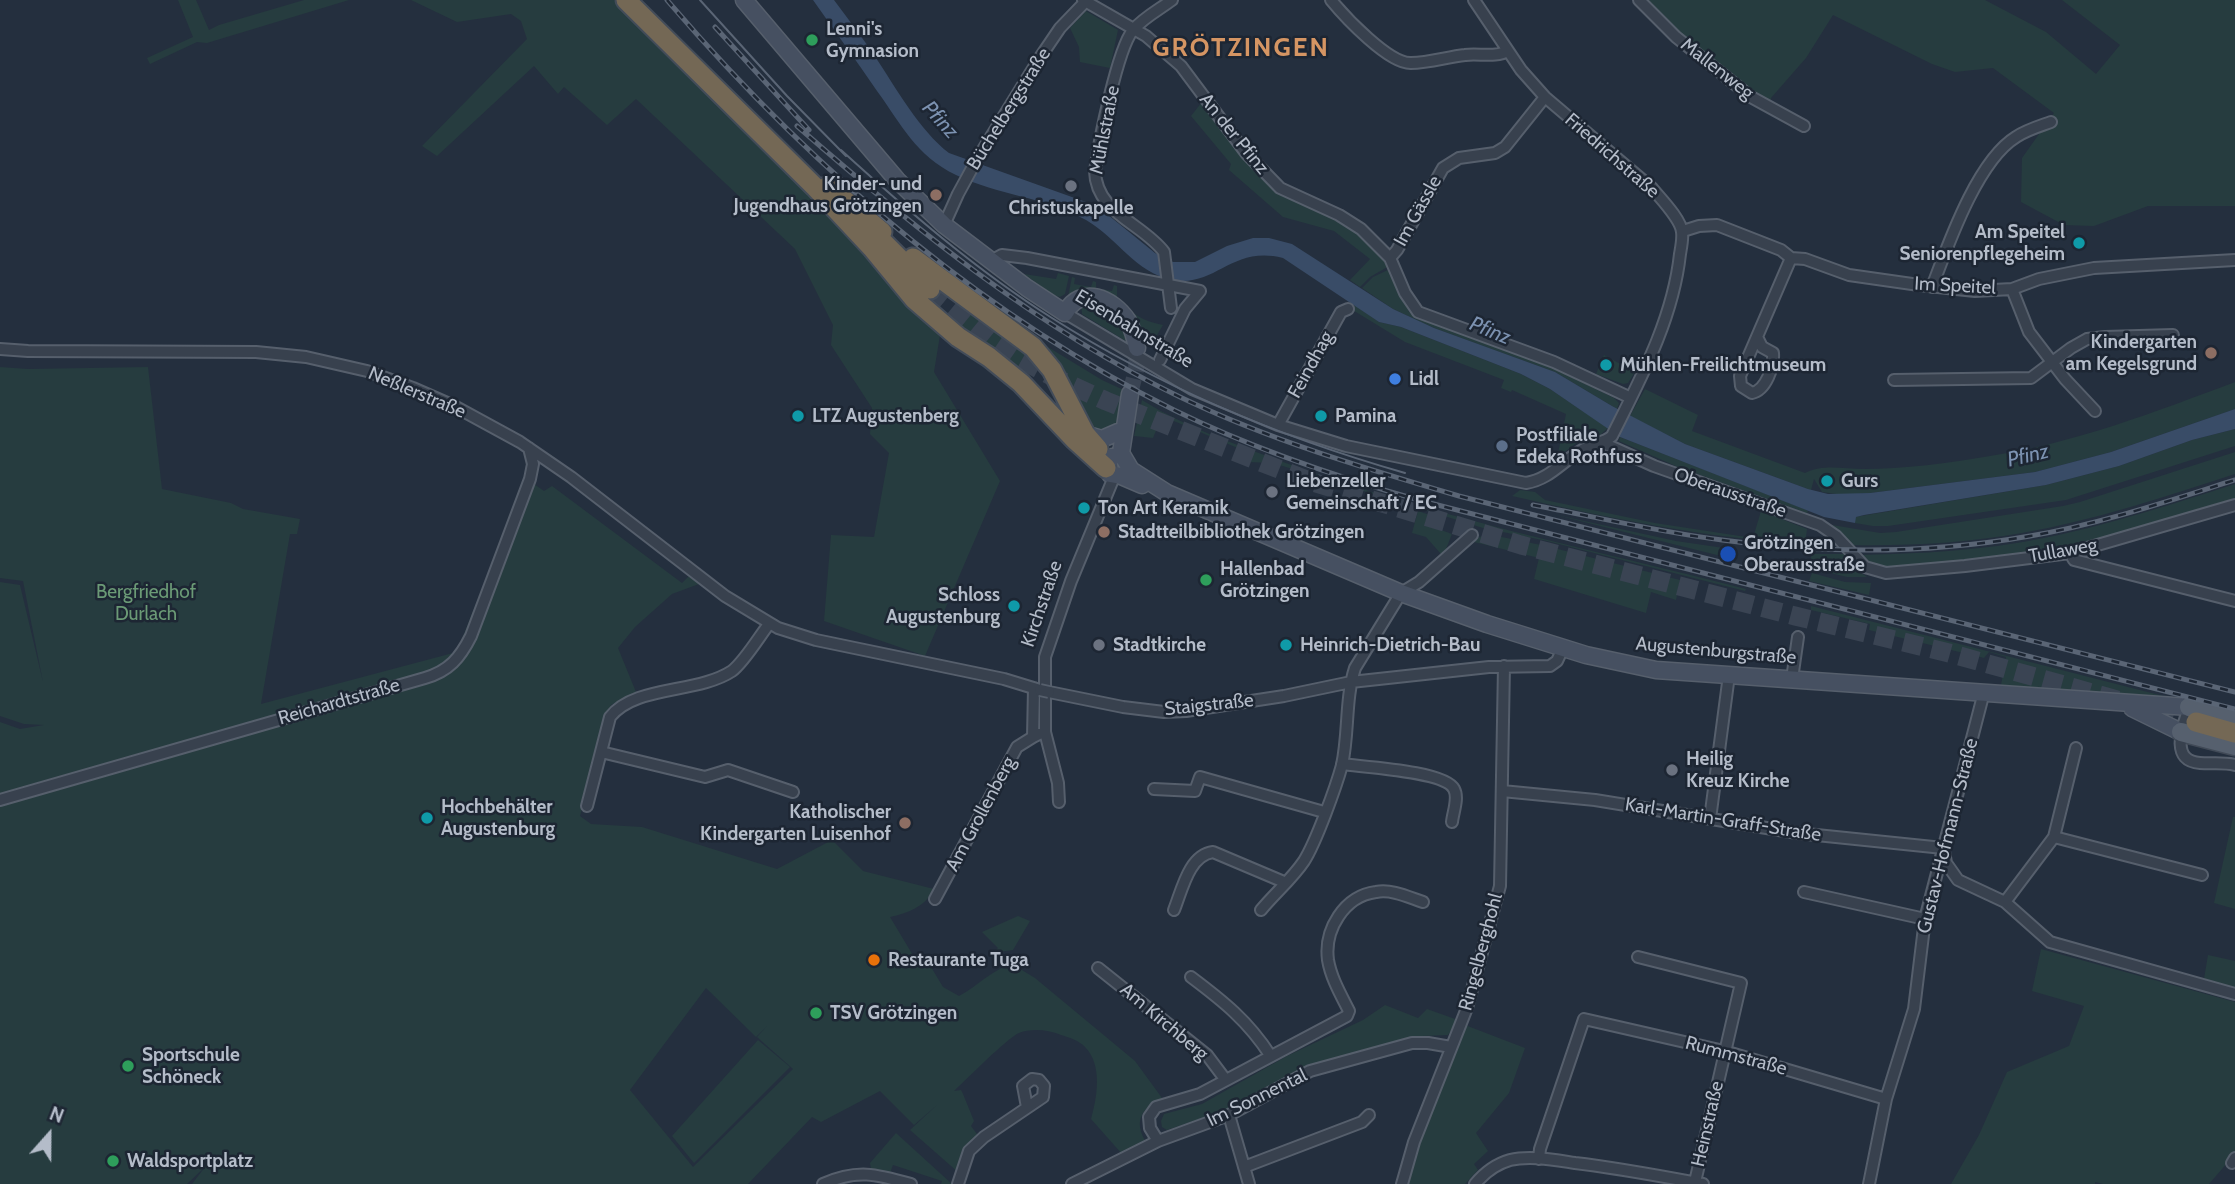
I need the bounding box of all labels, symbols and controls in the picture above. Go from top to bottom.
place label: Lenni's Gymnasion [826,18,919,62]
marker: Lenni's Gymnasion [804,32,820,48]
district label: GRÖTZINGEN [1153,32,1329,64]
street label: Mallenweg [1676,33,1758,105]
street label: Büchelbergstraße [962,44,1056,174]
street label: Mühlstraße [1085,84,1125,176]
street label: An der Pfinz [1194,89,1274,179]
water label: Pfinz [917,96,963,144]
street label: Friedrichstraße [1560,109,1664,203]
street label: Im Gässle [1389,172,1447,250]
place label: Kinder- und Jugendhaus Grötzingen [734,173,922,217]
marker: Christuskapelle [1063,178,1079,194]
marker: Kinder- und Jugendhaus Grötzingen [928,187,944,203]
place label: Christuskapelle [1009,197,1133,219]
place label: Am Speitel Seniorenpflegeheim [1899,221,2065,265]
marker: Am Speitel Seniorenpflegeheim [2071,235,2087,251]
street label: Im Speitel [1914,272,1996,300]
street label: Eisenbahnstraße [1071,285,1197,373]
water label: Pfinz [1466,311,1514,351]
street label: Feindhag [1283,328,1339,402]
place label: Kindergarten am Kegelsgrund [2066,331,2197,375]
marker: Kindergarten am Kegelsgrund [2203,345,2219,361]
place label: Mühlen-Freilichtmuseum [1620,354,1826,376]
marker: Mühlen-Freilichtmuseum [1598,357,1614,373]
street label: Neßlerstraße [365,362,469,424]
place label: Lidl [1409,368,1439,390]
marker: Lidl [1387,371,1403,387]
place label: LTZ Augustenberg [812,405,959,427]
place label: Pamina [1335,405,1397,427]
marker: LTZ Augustenberg [790,408,806,424]
marker: Pamina [1313,408,1329,424]
place label: Postfiliale Edeka Rothfuss [1516,424,1642,468]
marker: Postfiliale Edeka Rothfuss [1494,438,1510,454]
water label: Pfinz [2005,439,2051,473]
street label: Oberausstraße [1671,463,1789,523]
place label: Liebenzeller Gemeinschaft / EC [1286,470,1437,514]
place label: Gurs [1841,470,1878,492]
marker: Gurs [1819,473,1835,489]
marker: Liebenzeller Gemeinschaft / EC [1264,484,1280,500]
place label: Ton Art Keramik [1098,497,1229,519]
marker: Ton Art Keramik [1076,500,1092,516]
place label: Stadtteilbibliothek Grötzingen [1118,521,1364,543]
marker: Stadtteilbibliothek Grötzingen [1096,524,1112,540]
place label: Grötzingen Oberausstraße [1744,532,1865,576]
street label: Tullaweg [2027,534,2099,568]
marker: Grötzingen Oberausstraße [1718,544,1738,564]
street label: Kirchstraße [1017,558,1067,650]
place label: Hallenbad Grötzingen [1220,558,1310,602]
marker: Hallenbad Grötzingen [1198,572,1214,588]
park label: Bergfriedhof Durlach [96,581,196,625]
place label: Schloss Augustenburg [886,584,1000,628]
marker: Schloss Augustenburg [1006,598,1022,614]
street label: Augustenburgstraße [1635,633,1797,669]
place label: Stadtkirche [1113,634,1206,656]
place label: Heinrich-Dietrich-Bau [1300,634,1480,656]
marker: Stadtkirche [1091,637,1107,653]
marker: Heinrich-Dietrich-Bau [1278,637,1294,653]
street label: Reichardtstraße [276,674,402,730]
street label: Staigstraße [1163,689,1255,721]
street label: Gustav-Hofmann-Straße [1913,736,1983,936]
place label: Heilig Kreuz Kirche [1686,748,1790,792]
street label: Am Grollenberg [941,753,1021,875]
marker: Heilig Kreuz Kirche [1664,762,1680,778]
street label: Karl-Martin-Graff-Straße [1623,793,1823,847]
place label: Hochbehälter Augustenburg [441,796,555,840]
place label: Katholischer Kindergarten Luisenhof [700,801,891,845]
marker: Hochbehälter Augustenburg [419,810,435,826]
marker: Katholischer Kindergarten Luisenhof [897,815,913,831]
street label: Ringelberghohl [1454,891,1508,1013]
place label: Restaurante Tuga [888,949,1029,971]
marker: Restaurante Tuga [866,952,882,968]
street label: Am Kirchberg [1115,978,1213,1066]
place label: TSV Grötzingen [830,1002,957,1024]
marker: TSV Grötzingen [808,1005,824,1021]
street label: Rummstraße [1683,1031,1789,1081]
place label: Sportschule Schöneck [142,1044,240,1088]
marker: Sportschule Schöneck [120,1058,136,1074]
street label: Im Sonnental [1203,1064,1311,1132]
street label: Heinstraße [1687,1079,1729,1169]
north arrow [14,1100,84,1170]
text: N [46,1102,67,1128]
place label: Waldsportplatz [127,1150,253,1172]
marker: Waldsportplatz [105,1153,121,1169]

